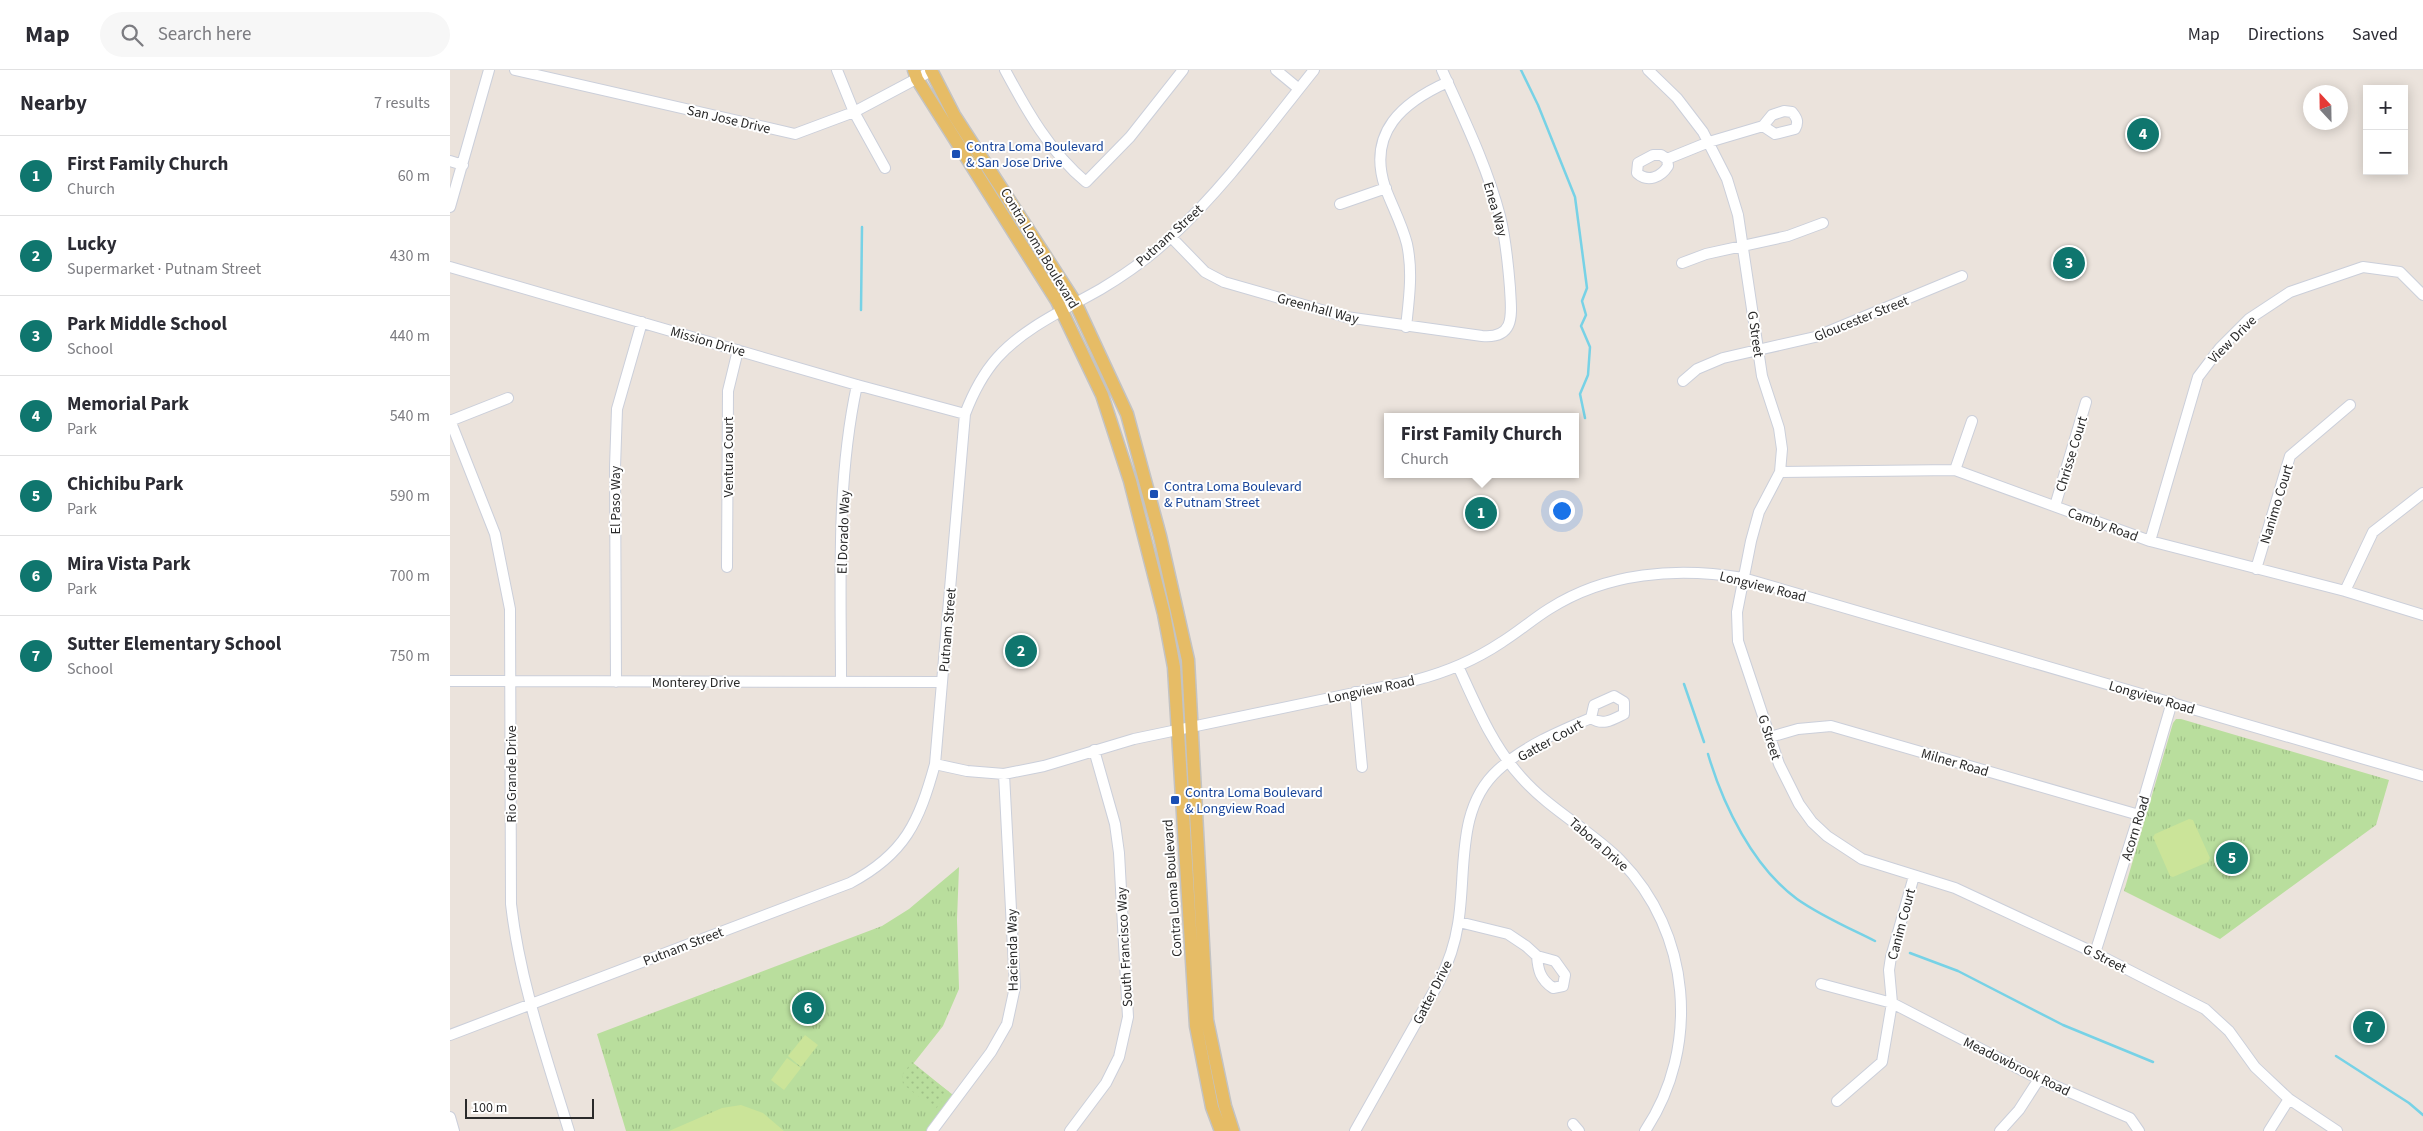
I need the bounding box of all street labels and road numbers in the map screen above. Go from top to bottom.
street label: San Jose Drive [685,101,773,139]
street label: Enea Way [1478,180,1512,239]
street label: Contra Loma Boulevard [995,184,1083,313]
street label: Putnam Street [1132,200,1208,271]
street label: Greenhall Way [1275,288,1361,330]
street label: Gloucester Street [1811,291,1912,347]
street label: G Street [1742,310,1768,359]
street label: View Drive [2204,311,2261,368]
street label: Mission Drive [668,322,748,362]
street label: Chrisse Court [2051,414,2093,495]
street label: Ventura Court [719,416,739,498]
street label: Nanimo Court [2255,462,2299,546]
street label: El Paso Way [606,465,626,534]
street label: El Dorado Way [833,489,855,574]
street label: Camby Road [2065,503,2141,547]
street label: Longview Road [1717,567,1808,607]
street label: Putnam Street [934,587,962,673]
street label: Longview Road [1326,671,1417,709]
street label: Monterey Drive [652,673,740,693]
street label: Longview Road [2106,676,2197,720]
street label: G Street [1752,712,1786,763]
street label: Gatter Court [1514,715,1587,767]
street label: Rio Grande Drive [502,725,522,823]
street label: Milner Road [1919,744,1991,782]
street label: Acorn Road [2117,794,2155,863]
street label: Tabora Drive [1564,813,1633,876]
street label: Contra Loma Boulevard [1158,818,1188,957]
street label: South Francisco Way [1112,886,1138,1008]
street label: Canim Court [1883,886,1921,962]
street label: Hacienda Way [1002,908,1024,991]
street label: Putnam Street [640,922,727,971]
street label: G Street [2079,939,2130,978]
street label: Gatter Drive [1408,957,1458,1028]
street label: Meadowbrook Road [1960,1032,2073,1101]

